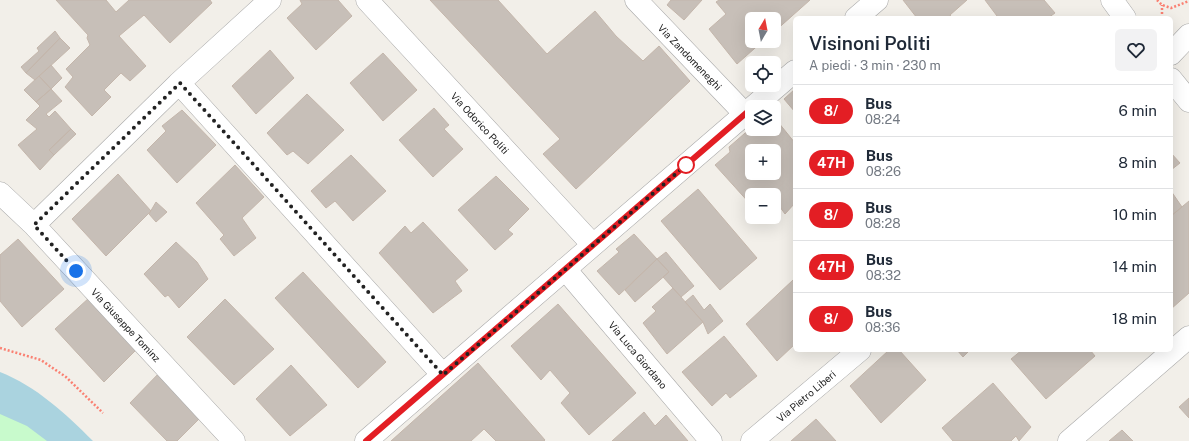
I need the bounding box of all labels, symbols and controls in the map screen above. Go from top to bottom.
north arrow [745,12,781,48]
map controls [745,12,781,224]
street label: Via Zandomeneghi [656,22,724,92]
button: heart [1115,29,1157,71]
text: Visinoni Politi [809,32,931,54]
button: locate [745,56,781,92]
text: A piedi · 3 min · 230 m [809,58,941,73]
street label: Via Odorico Politi [448,90,512,156]
text: Bus [865,95,892,112]
button: layers [745,100,781,136]
text: 6 min [1119,102,1157,119]
text: 8/ [824,103,838,119]
text: 08:24 [865,112,900,127]
button: + [745,144,781,180]
text: Bus [866,147,893,164]
text: 8 min [1118,154,1157,171]
text: 47H [817,155,846,171]
unlabelled marker [677,156,695,174]
text: 08:26 [866,164,901,179]
button: − [745,188,781,224]
text: Bus [865,199,892,216]
text: 10 min [1113,206,1157,223]
text: 8/ [824,207,838,223]
text: 08:28 [865,216,901,231]
text: Bus [866,251,893,268]
text: 14 min [1112,258,1157,275]
text: 47H [817,259,846,275]
your location [66,261,86,281]
text: 08:32 [866,268,901,283]
street label: Via Giuseppe Tominz [89,286,163,364]
text: Bus [865,303,892,320]
text: 18 min [1112,310,1157,327]
text: 8/ [824,311,838,327]
street label: Via Luca Giordano [606,319,670,391]
text: 08:36 [865,320,900,335]
street label: Via Pietro Liberi [774,368,838,424]

